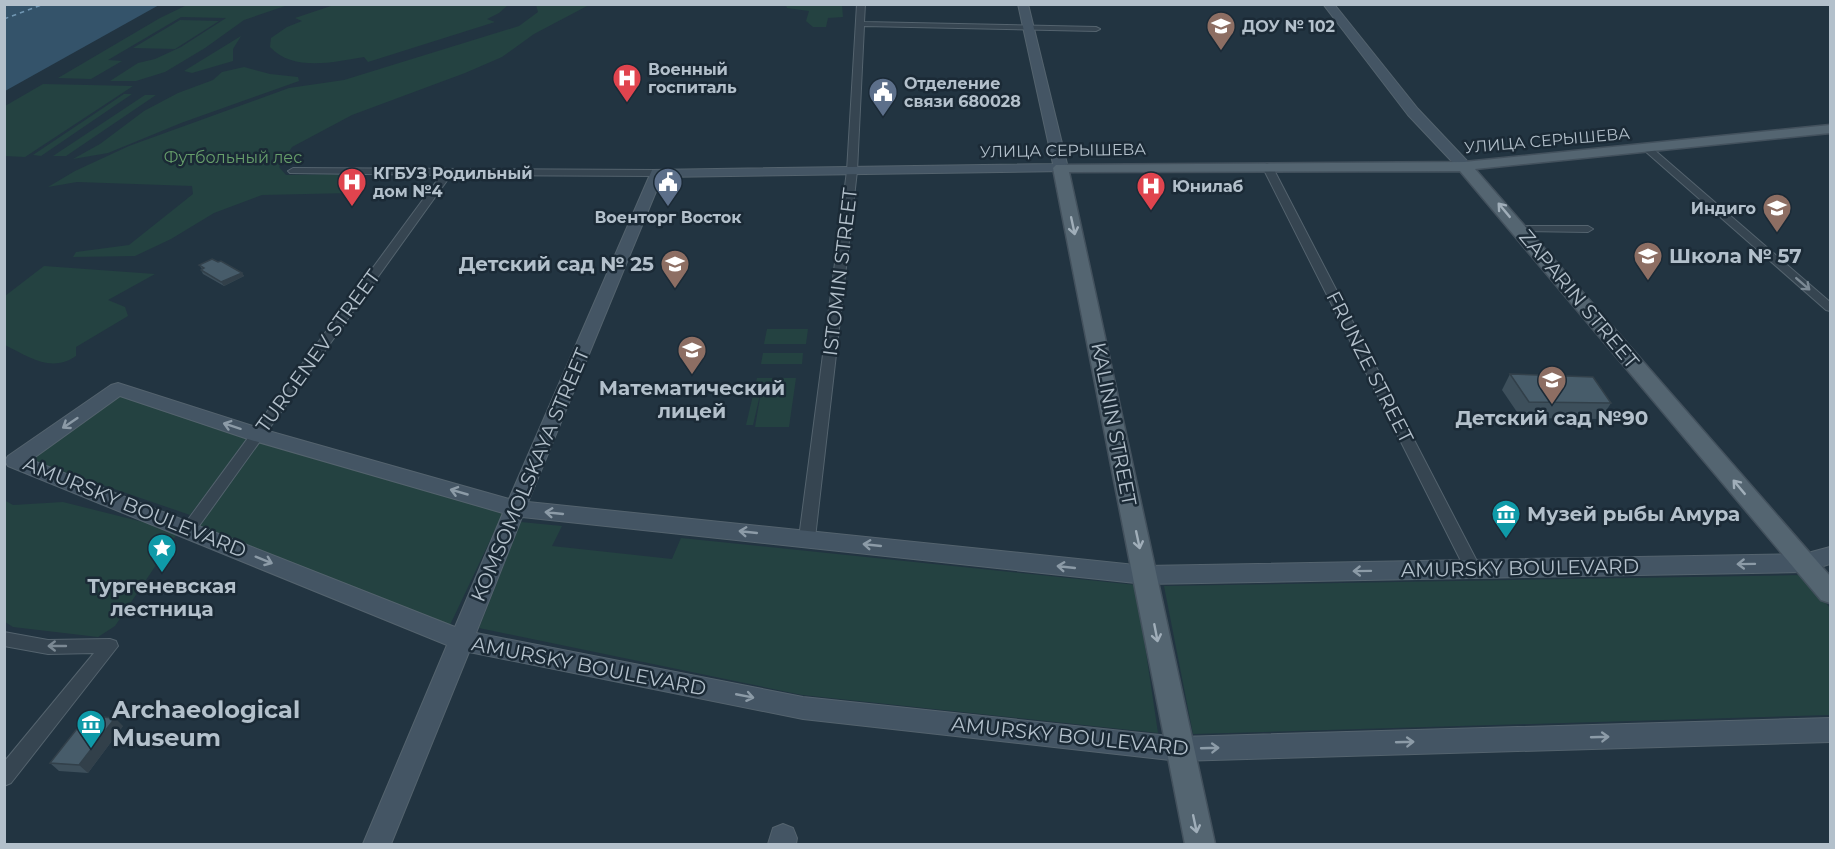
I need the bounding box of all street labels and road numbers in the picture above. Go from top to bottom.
street label: УЛИЦА СЕРЫШЕВА [1463,124,1631,157]
street label: УЛИЦА СЕРЫШЕВА [980,140,1146,161]
street label: ISTOMIN STREET [818,186,862,357]
street label: ZAPARIN STREET [1514,225,1644,374]
street label: TURGENEV STREET [251,265,385,437]
street label: FRUNZE STREET [1321,287,1419,447]
street label: KALININ STREET [1086,340,1142,508]
street label: KOMSOMOLSKAYA STREET [466,344,595,605]
street label: AMURSKY BOULEVARD [20,451,250,563]
street label: AMURSKY BOULEVARD [1401,554,1639,582]
street label: AMURSKY BOULEVARD [470,631,708,701]
street label: AMURSKY BOULEVARD [950,712,1190,760]

